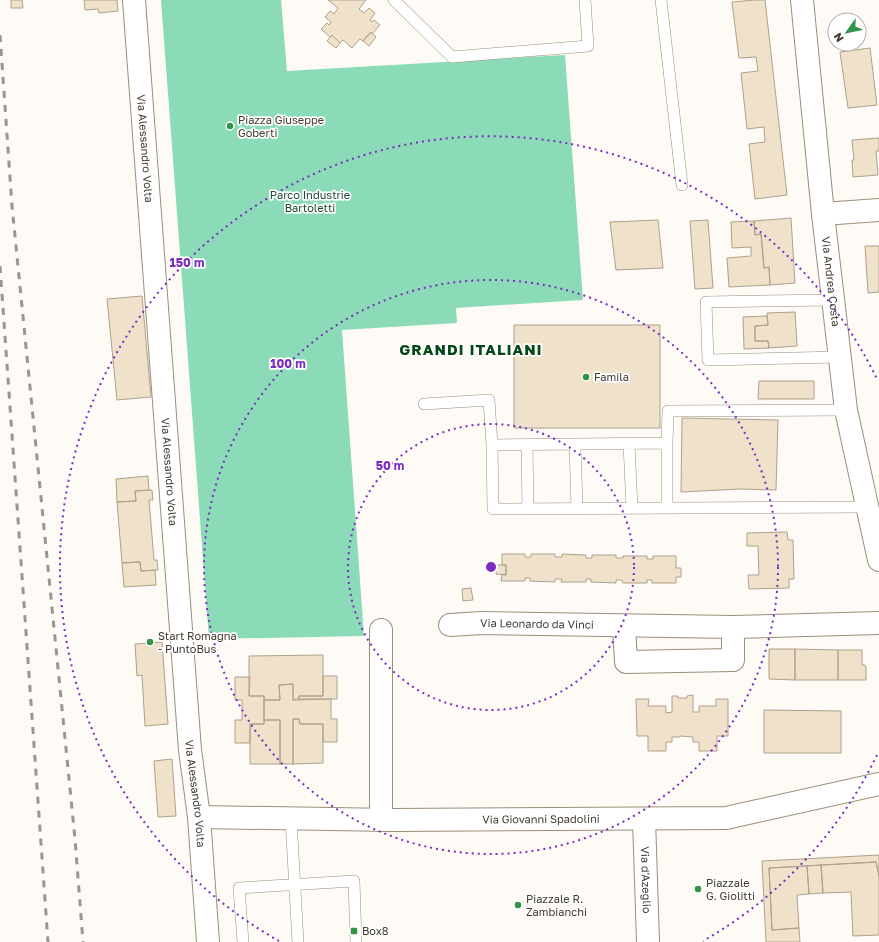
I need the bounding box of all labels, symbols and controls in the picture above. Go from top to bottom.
north arrow [827,12,867,52]
text: N [830,31,846,45]
street label: Via Alessandro Volta [135,94,156,203]
place label: Piazza Giuseppe Goberti [238,113,324,139]
marker: Piazza Giuseppe Goberti [225,121,235,131]
park label: Parco Industrie Bartoletti [270,188,350,214]
street label: Via Andrea Costa [820,236,843,327]
text: 150 m [170,255,204,270]
district label: GRANDI ITALIANI [399,340,543,358]
text: 100 m [270,356,306,371]
place label: Famila [594,370,629,383]
marker: Famila [581,372,591,382]
street label: Via Alessandro Volta [159,417,180,526]
text: 50 m [376,458,404,473]
centre of rings [484,560,498,574]
street label: Via Leonardo da Vinci [480,616,594,631]
place label: Start Romagna - PuntoBus [158,629,237,655]
marker: Start Romagna - PuntoBus [145,637,155,647]
street label: Via Alessandro Volta [183,739,208,848]
street label: Via Giovanni Spadolini [482,812,600,825]
street label: Via d'Azeglio [639,846,654,914]
place label: Piazzale G. Giolitti [706,876,755,902]
marker: Piazzale G. Giolitti [693,884,703,894]
place label: Piazzale R. Zambianchi [526,892,587,918]
marker: Piazzale R. Zambianchi [513,900,523,910]
place label: Box8 [362,924,389,937]
marker: Box8 [349,926,359,936]

